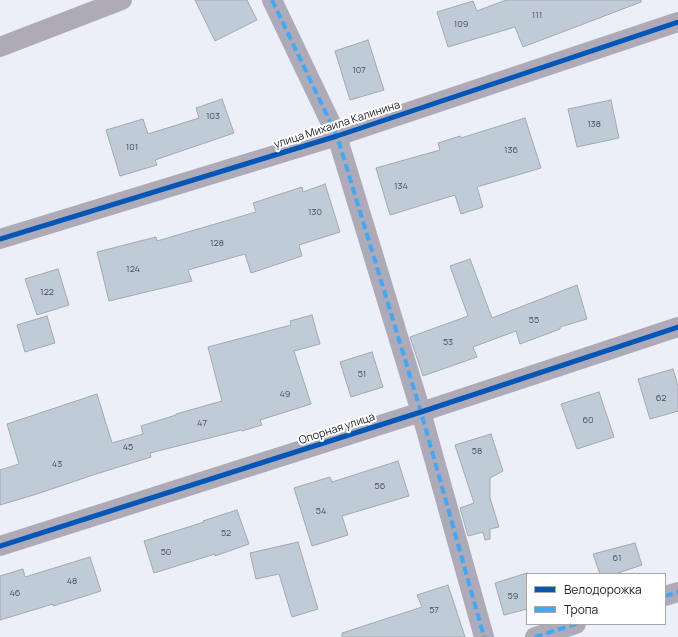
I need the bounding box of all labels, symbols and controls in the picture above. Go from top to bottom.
house number: 111 [532,10,542,20]
house number: 109 [454,19,468,29]
house number: 107 [352,65,366,75]
street label: улица Михаила Калинина [272,98,402,152]
house number: 103 [206,111,220,121]
house number: 138 [587,119,601,129]
house number: 101 [126,142,138,152]
house number: 136 [504,145,518,155]
house number: 134 [394,181,408,191]
house number: 130 [308,207,322,217]
house number: 128 [210,238,224,248]
house number: 124 [126,264,140,274]
house number: 122 [40,287,54,297]
house number: 55 [529,315,539,325]
house number: 53 [443,337,453,347]
house number: 51 [358,369,366,379]
house number: 49 [280,389,290,399]
house number: 62 [656,393,666,403]
street label: Опорная улица [297,410,377,448]
house number: 60 [582,415,594,425]
house number: 47 [197,418,207,428]
house number: 45 [123,442,133,452]
house number: 58 [472,446,482,456]
house number: 43 [52,459,62,469]
house number: 56 [375,481,385,491]
house number: 54 [316,506,326,516]
house number: 52 [221,528,231,538]
house number: 50 [161,547,171,557]
house number: 61 [613,553,621,563]
legend [526,573,666,625]
house number: 48 [67,576,77,586]
text: Велодорожка [564,581,642,598]
house number: 46 [10,588,20,598]
house number: 59 [508,591,518,601]
text: Тропа [564,601,598,618]
house number: 57 [429,605,439,615]

